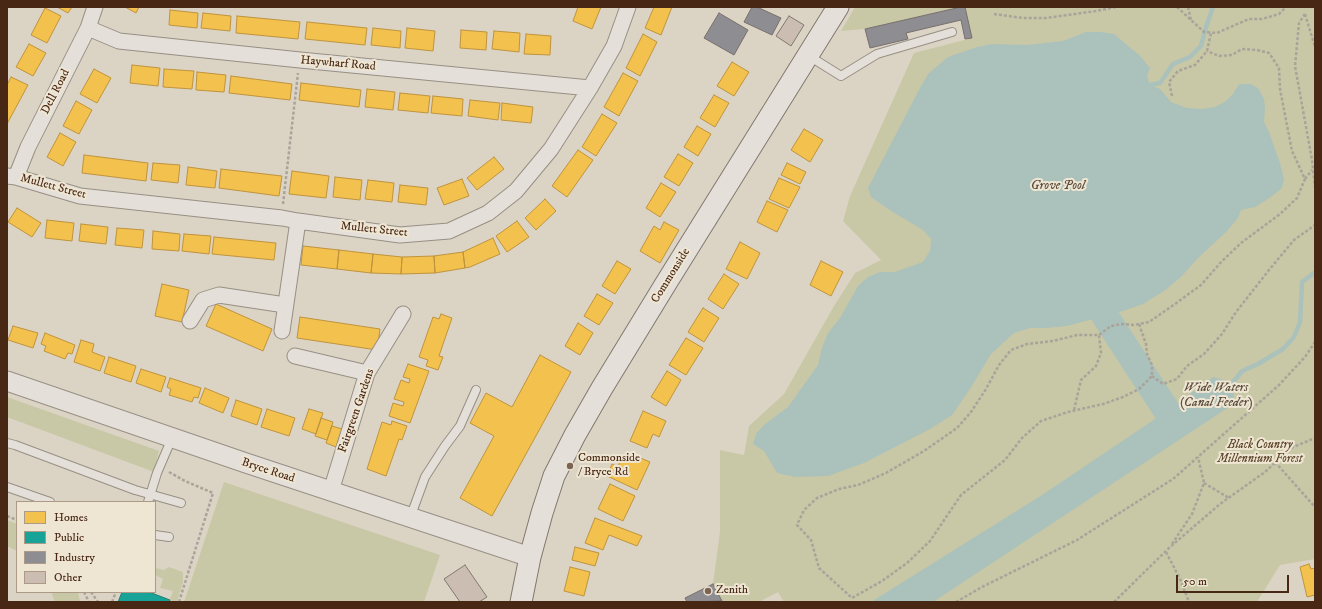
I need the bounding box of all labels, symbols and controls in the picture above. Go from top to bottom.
street label: Haywharf Road [300,54,376,74]
street label: Dell Road [39,67,73,117]
street label: Mullett Street [19,171,87,203]
water label: Grove Pool [1031,178,1085,194]
street label: Mullett Street [340,219,408,241]
street label: Commonside [648,246,694,306]
street label: Fairgreen Gardens [336,367,378,455]
water label: Wide Waters (Canal Feeder) [1180,380,1252,411]
park label: Black Country Millennium Forest [1218,439,1302,467]
place label: Commonside / Bryce Rd [578,452,640,480]
street label: Bryce Road [240,456,296,486]
marker: Commonside / Bryce Rd [565,461,575,471]
legend [16,501,156,593]
text: Homes [54,510,88,525]
text: Public [54,530,84,545]
text: Industry [54,550,95,565]
scale bar [1178,567,1291,593]
text: Other [54,570,82,585]
text: 50 m [1183,574,1207,589]
place label: Zenith [716,584,748,598]
marker: Zenith [703,586,713,596]

